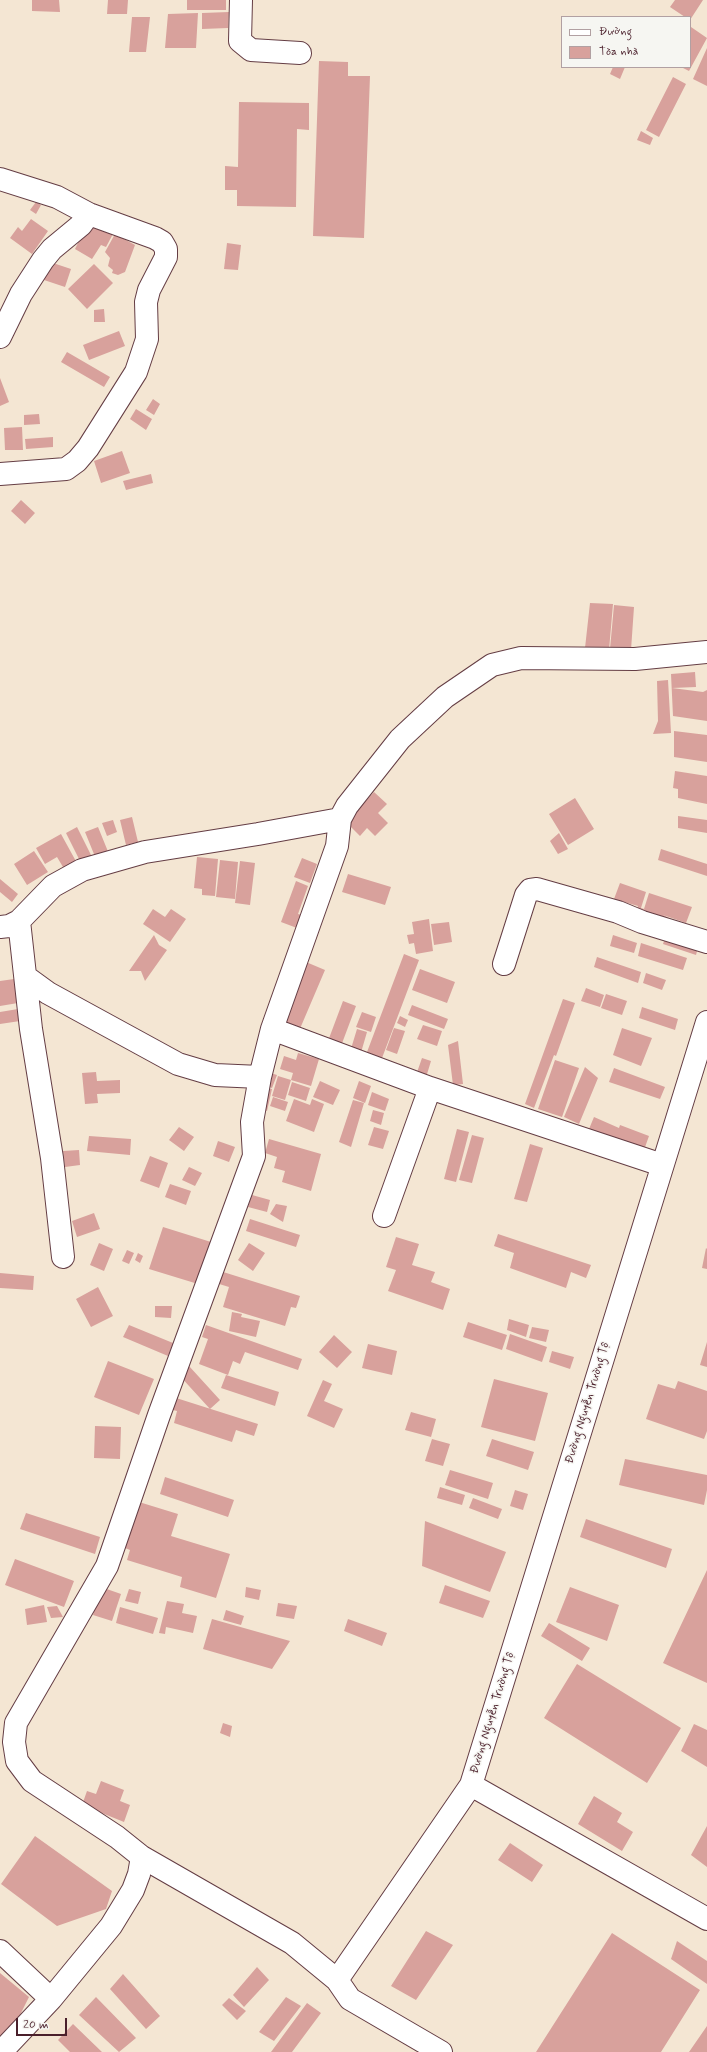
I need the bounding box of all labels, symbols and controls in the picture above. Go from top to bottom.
legend [561,16,691,68]
text: Đường [599,24,632,40]
text: Tòa nhà [599,44,638,60]
street label: Đường Nguyễn Trường Tộ [563,1340,613,1466]
street label: Đường Nguyễn Trường Tộ [468,1650,518,1776]
scale bar [18,2010,69,2036]
text: 20 m [23,2017,49,2033]

